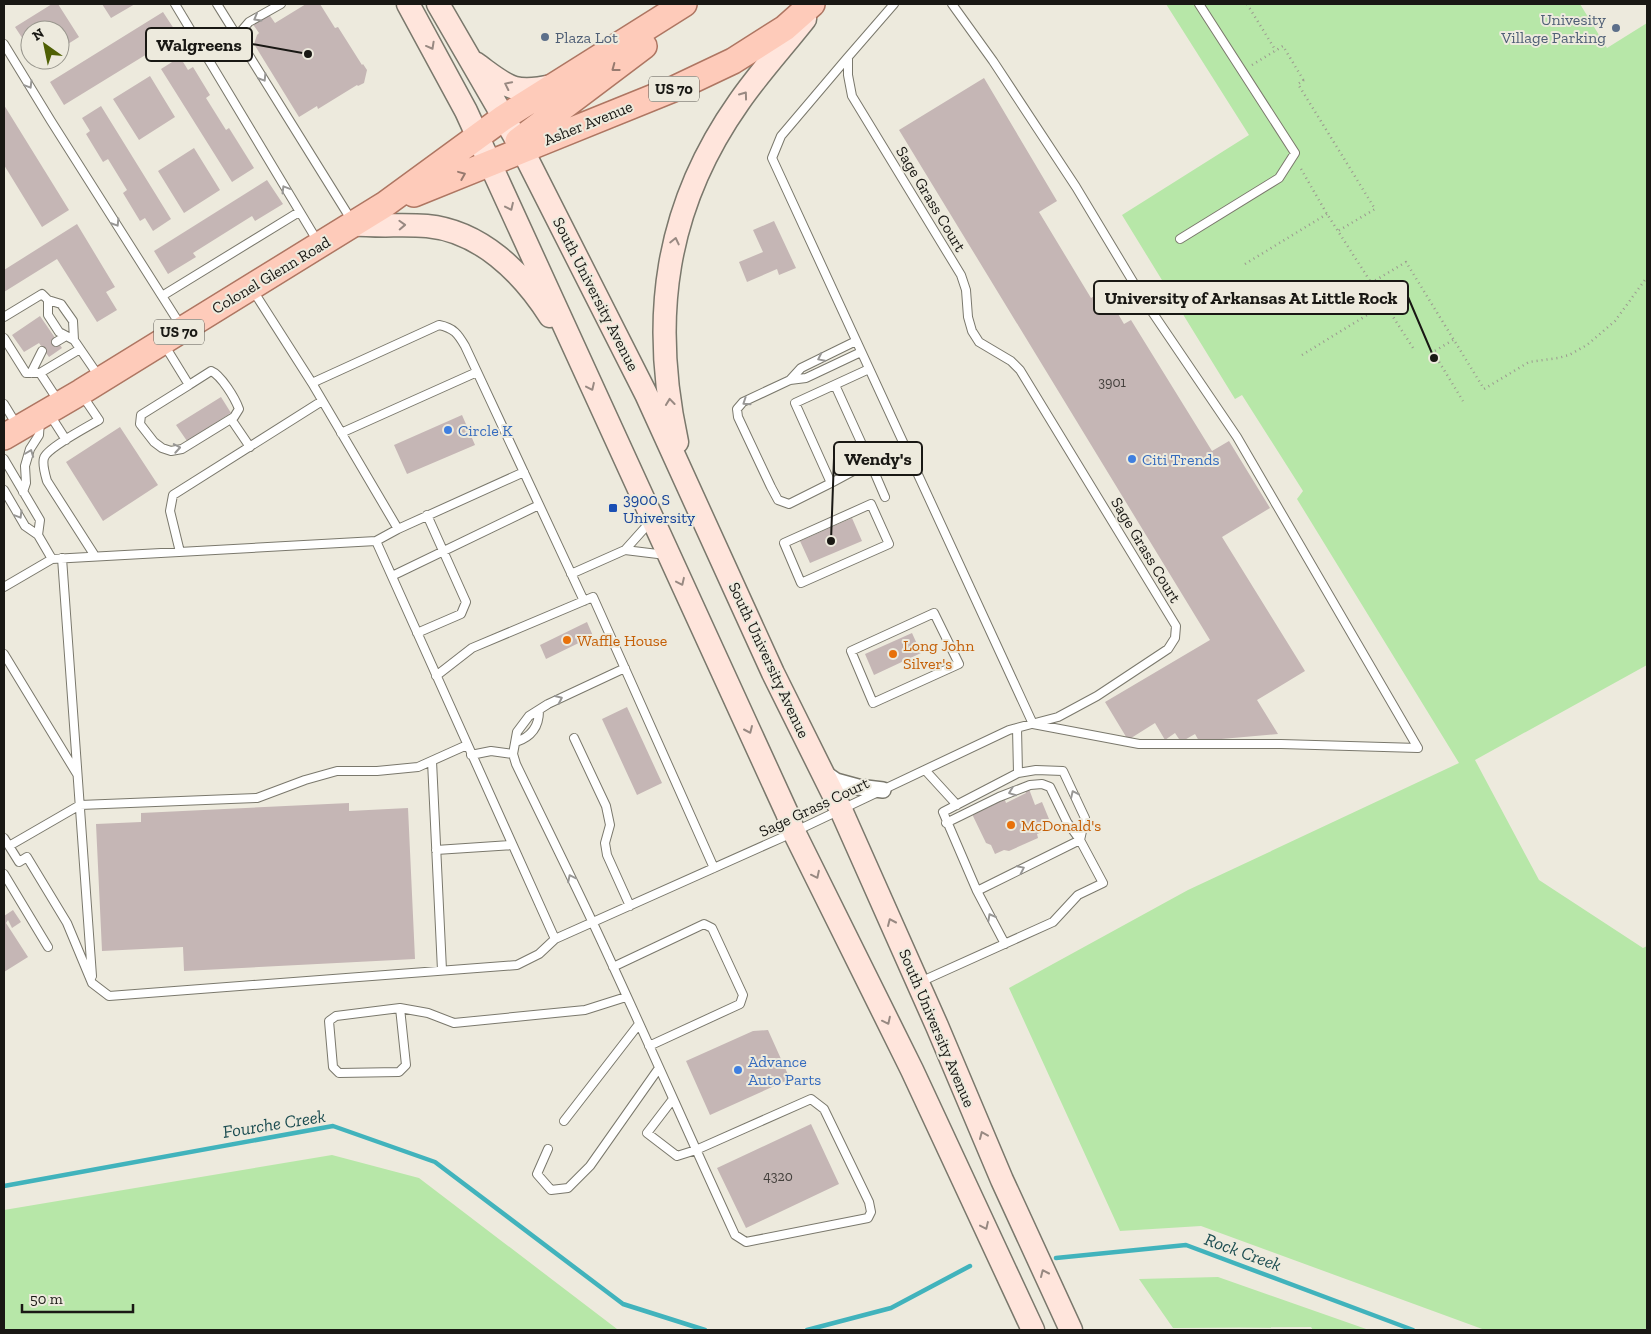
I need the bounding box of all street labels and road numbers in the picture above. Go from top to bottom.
road number: US 70 [649,76,699,102]
street label: Asher Avenue [541,97,635,149]
street label: Sage Grass Court [892,143,970,255]
street label: South University Avenue [549,214,643,374]
street label: Colonel Glenn Road [208,232,334,318]
road number: US 70 [154,320,204,344]
street label: Sage Grass Court [1107,494,1185,606]
street label: South University Avenue [725,579,813,741]
street label: Sage Grass Court [756,773,872,841]
street label: South University Avenue [895,946,979,1110]

